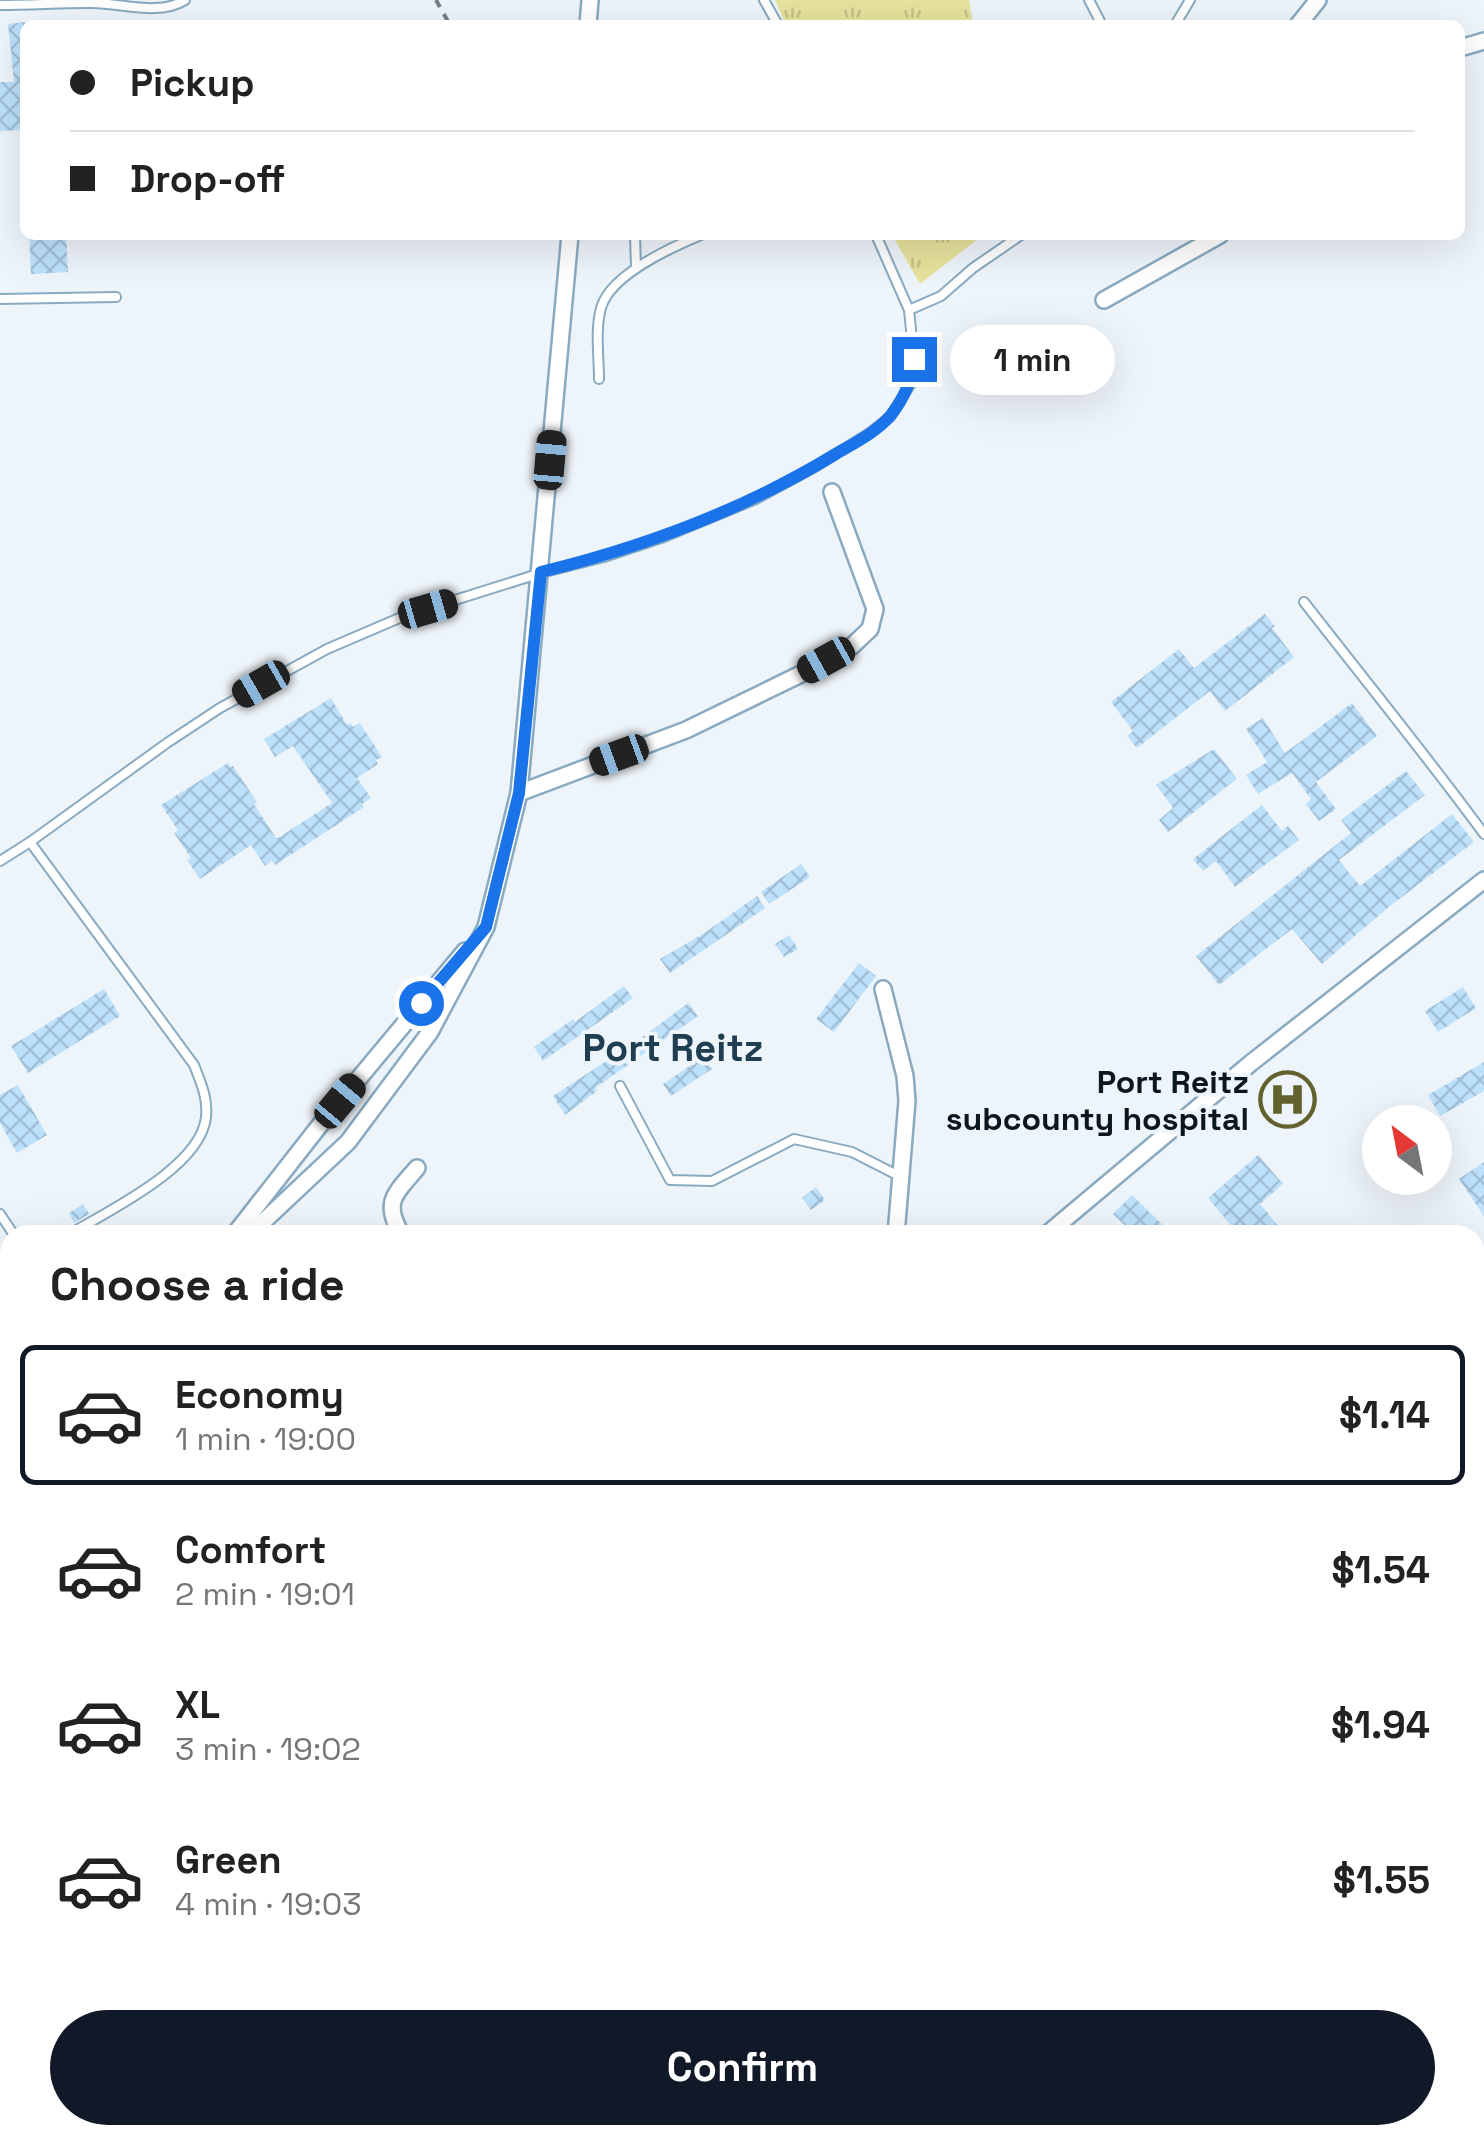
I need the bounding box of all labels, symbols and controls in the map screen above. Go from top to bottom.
text: Pickup [130,59,254,107]
text: Drop-off [130,155,285,203]
callout: 1 min [949,324,1114,394]
route end [892,337,937,382]
text: 1 min [993,340,1072,380]
car [532,429,568,491]
car [395,586,461,632]
car [792,632,860,688]
car [228,656,294,712]
car [586,731,652,779]
route start [399,981,444,1026]
district label: Port Reitz [583,1024,763,1072]
place label: Port Reitz subcounty hospital [946,1062,1249,1139]
car [309,1068,371,1134]
hospital icon: Port Reitz subcounty hospital [1258,1070,1318,1130]
north arrow [1362,1105,1452,1195]
map controls [1362,1105,1452,1195]
text: Choose a ride [50,1256,345,1313]
icon: car [55,1370,145,1460]
text: Economy [175,1371,344,1419]
text: $1.14 [1339,1391,1430,1439]
text: 1 min · 19:00 [175,1419,356,1459]
icon: car [55,1525,145,1615]
text: Comfort [175,1526,326,1574]
text: $1.54 [1332,1546,1430,1594]
text: 2 min · 19:01 [175,1574,355,1614]
icon: car [55,1680,145,1770]
text: XL [175,1681,220,1729]
text: $1.94 [1331,1701,1430,1749]
text: 3 min · 19:02 [175,1729,361,1769]
icon: car [55,1835,145,1925]
text: Green [175,1836,282,1884]
text: $1.55 [1333,1856,1430,1904]
text: 4 min · 19:03 [175,1884,362,1924]
button: Confirm [50,2010,1435,2125]

